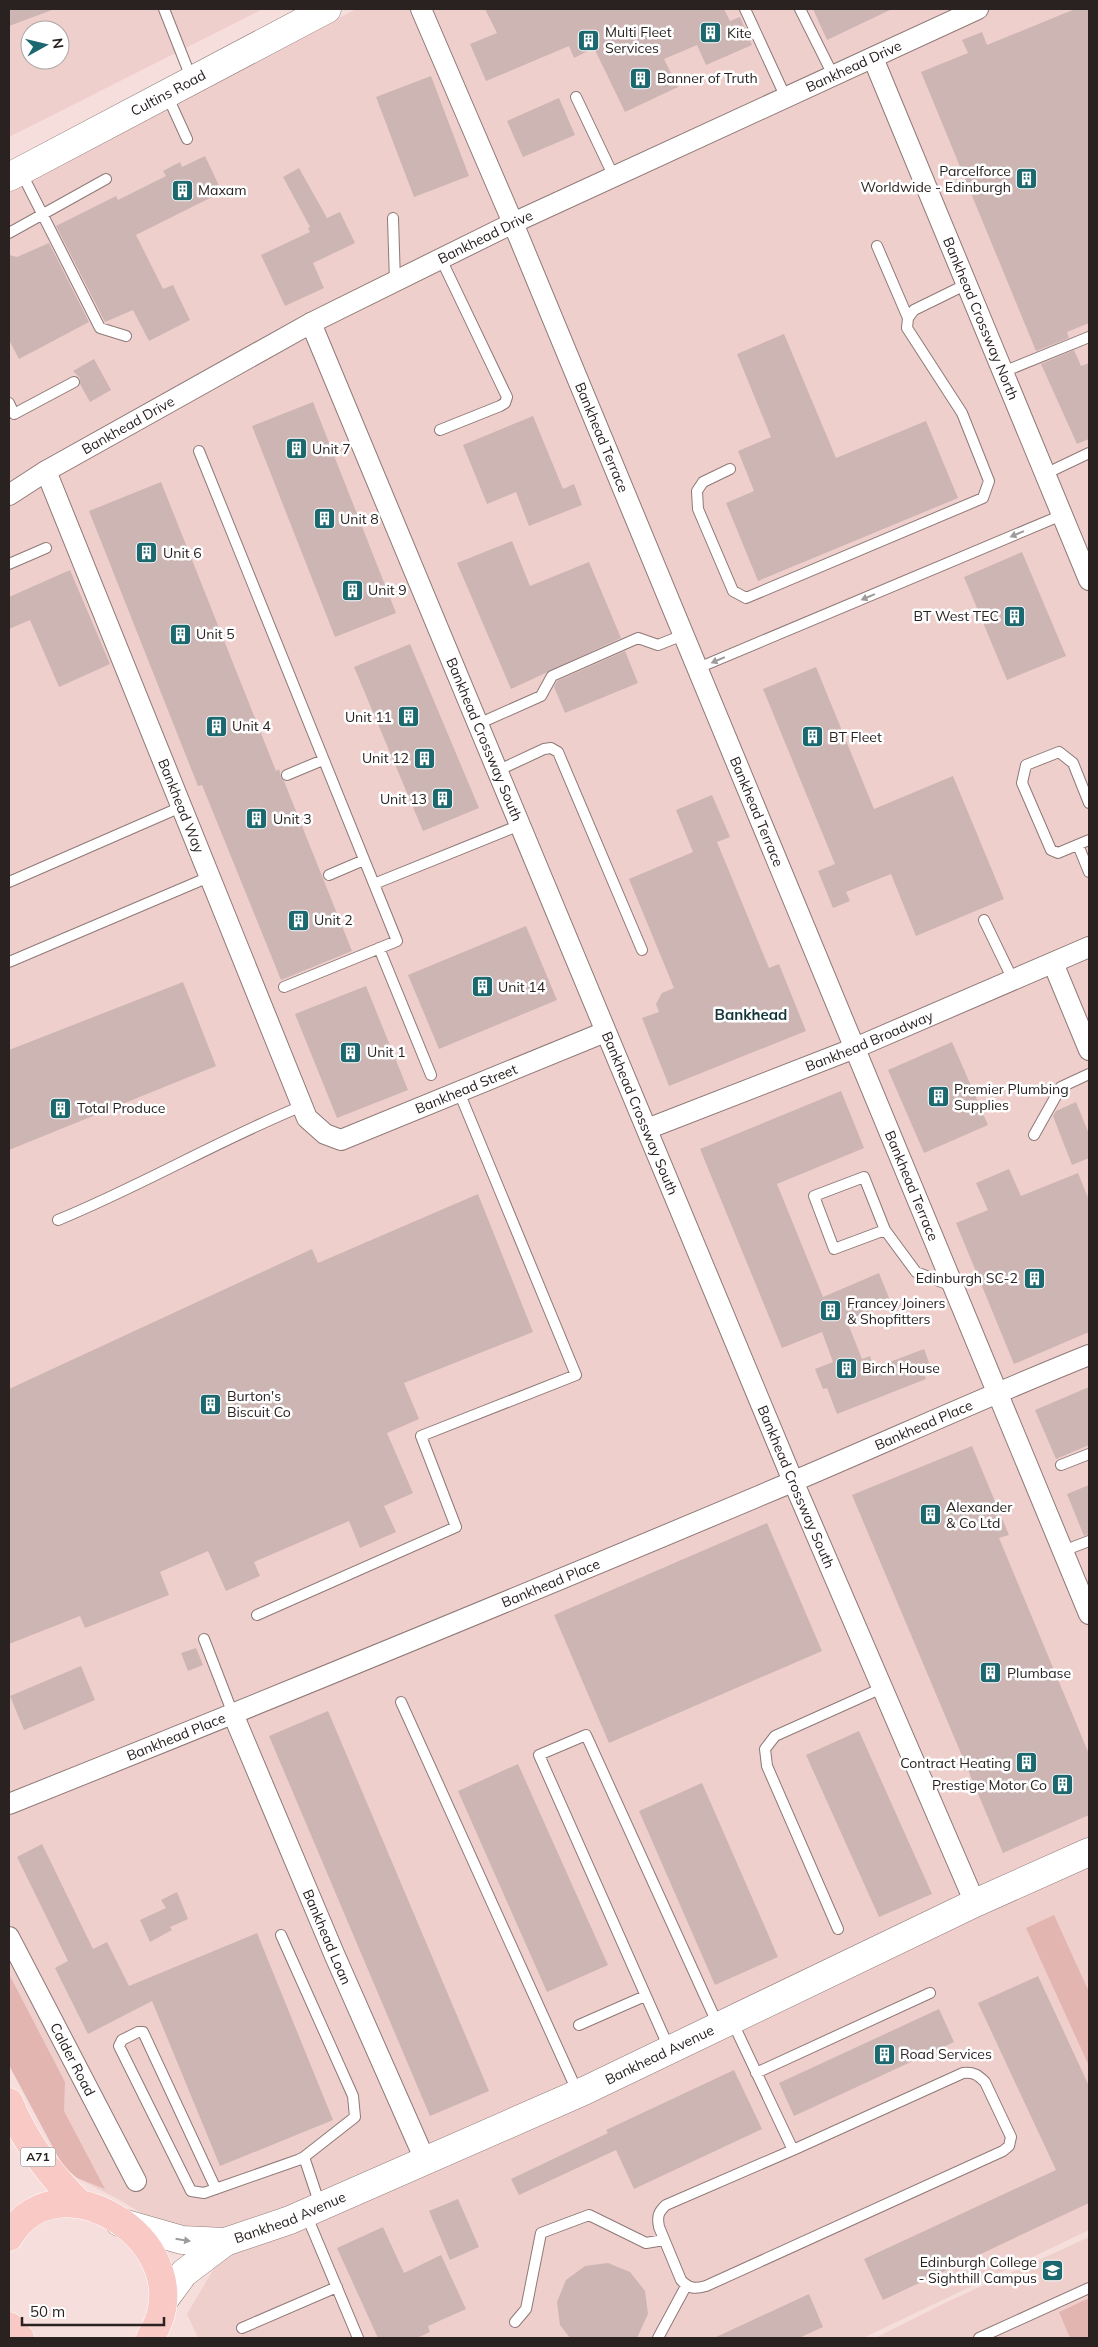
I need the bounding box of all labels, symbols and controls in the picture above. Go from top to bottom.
north arrow [20,20,70,70]
building icon: Kite [699,21,723,45]
place label: Multi Fleet Services [605,23,672,57]
place label: Kite [727,24,752,42]
building icon: Multi Fleet Services [577,28,601,52]
street label: Bankhead Drive [803,36,904,96]
text: N [48,37,68,50]
street label: Cultins Road [128,66,209,120]
building icon: Banner of Truth [629,66,653,90]
place label: Banner of Truth [657,69,758,87]
place label: Parcelforce Worldwide - Edinburgh [860,162,1011,196]
building icon: Parcelforce Worldwide - Edinburgh [1015,167,1039,191]
building icon: Maxam [170,178,194,202]
place label: Maxam [198,181,247,199]
street label: Bankhead Drive [435,206,536,268]
street label: Bankhead Crossway North [939,234,1023,403]
street label: Bankhead Terrace [571,380,633,495]
street label: Bankhead Drive [78,392,178,458]
building icon: Unit 7 [284,437,308,461]
place label: Unit 7 [312,440,351,458]
building icon: Unit 8 [312,507,336,531]
place label: Unit 8 [340,510,379,528]
one-way arrow [1010,531,1025,538]
building icon: Unit 6 [135,541,159,565]
place label: Unit 6 [163,544,202,562]
building icon: Unit 9 [340,578,364,602]
place label: Unit 9 [368,581,407,599]
one-way arrow [861,593,875,601]
building icon: BT West TEC [1003,604,1027,628]
place label: BT West TEC [914,607,999,625]
building icon: Unit 5 [168,622,192,646]
place label: Unit 5 [196,625,235,643]
street label: Bankhead Crossway South [442,655,526,824]
one-way arrow [711,656,725,664]
building icon: Unit 11 [396,705,420,729]
place label: Unit 11 [345,708,392,726]
building icon: Unit 4 [204,714,228,738]
place label: Unit 4 [232,717,271,735]
building icon: BT Fleet [801,725,825,749]
place label: BT Fleet [829,728,882,746]
building icon: Unit 12 [413,746,437,770]
place label: Unit 12 [362,749,409,767]
street label: Bankhead Terrace [726,754,788,869]
street label: Bankhead Way [154,756,208,856]
building icon: Unit 13 [431,787,455,811]
place label: Unit 13 [380,790,427,808]
building icon: Unit 3 [245,807,269,831]
place label: Unit 3 [273,810,312,828]
building icon: Unit 2 [286,908,310,932]
place label: Unit 2 [314,911,353,929]
building icon: Unit 14 [470,975,494,999]
place label: Unit 14 [498,978,546,996]
district label: Bankhead [715,1005,787,1024]
street label: Bankhead Broadway [803,1006,936,1075]
street label: Bankhead Crossway South [598,1029,682,1198]
building icon: Unit 1 [339,1040,363,1064]
place label: Unit 1 [367,1043,406,1061]
street label: Bankhead Street [413,1060,520,1118]
place label: Premier Plumbing Supplies [954,1080,1069,1114]
building icon: Premier Plumbing Supplies [926,1085,950,1109]
building icon: Total Produce [49,1096,73,1120]
place label: Total Produce [77,1099,165,1117]
street label: Bankhead Terrace [881,1128,942,1244]
building icon: Edinburgh SC-2 [1022,1266,1046,1290]
place label: Edinburgh SC-2 [916,1269,1018,1287]
place label: Francey Joiners & Shopfitters [847,1294,946,1328]
building icon: Francey Joiners & Shopfitters [819,1299,843,1323]
building icon: Birch House [834,1356,858,1380]
place label: Birch House [862,1359,940,1377]
place label: Burton's Biscuit Co [227,1387,291,1421]
building icon: Burton's Biscuit Co [199,1392,223,1416]
street label: Bankhead Place [872,1396,975,1454]
street label: Bankhead Crossway South [754,1403,839,1571]
place label: Alexander & Co Ltd [946,1498,1013,1532]
building icon: Alexander & Co Ltd [918,1503,942,1527]
street label: Bankhead Place [499,1555,603,1612]
building icon: Plumbase [979,1661,1003,1685]
place label: Plumbase [1007,1664,1071,1682]
street label: Bankhead Place [124,1709,228,1765]
building icon: Contract Heating [1015,1751,1039,1775]
place label: Contract Heating [900,1754,1011,1772]
building icon: Prestige Motor Co [1051,1773,1075,1797]
place label: Prestige Motor Co [932,1776,1047,1794]
street label: Bankhead Loan [299,1887,355,1987]
street label: Calder Road [46,2020,99,2099]
street label: Bankhead Avenue [602,2021,717,2088]
building icon: Road Services [872,2042,896,2066]
place label: Road Services [900,2045,992,2063]
road number: A71 [20,2148,56,2166]
street label: Bankhead Avenue [232,2188,349,2247]
one-way arrow [175,2236,191,2244]
place label: Edinburgh College - Sighthill Campus [918,2253,1037,2287]
school or university icon: Edinburgh College - Sighthill Campus [1041,2258,1065,2282]
scale bar [22,2294,165,2326]
text: 50 m [30,2302,65,2321]

